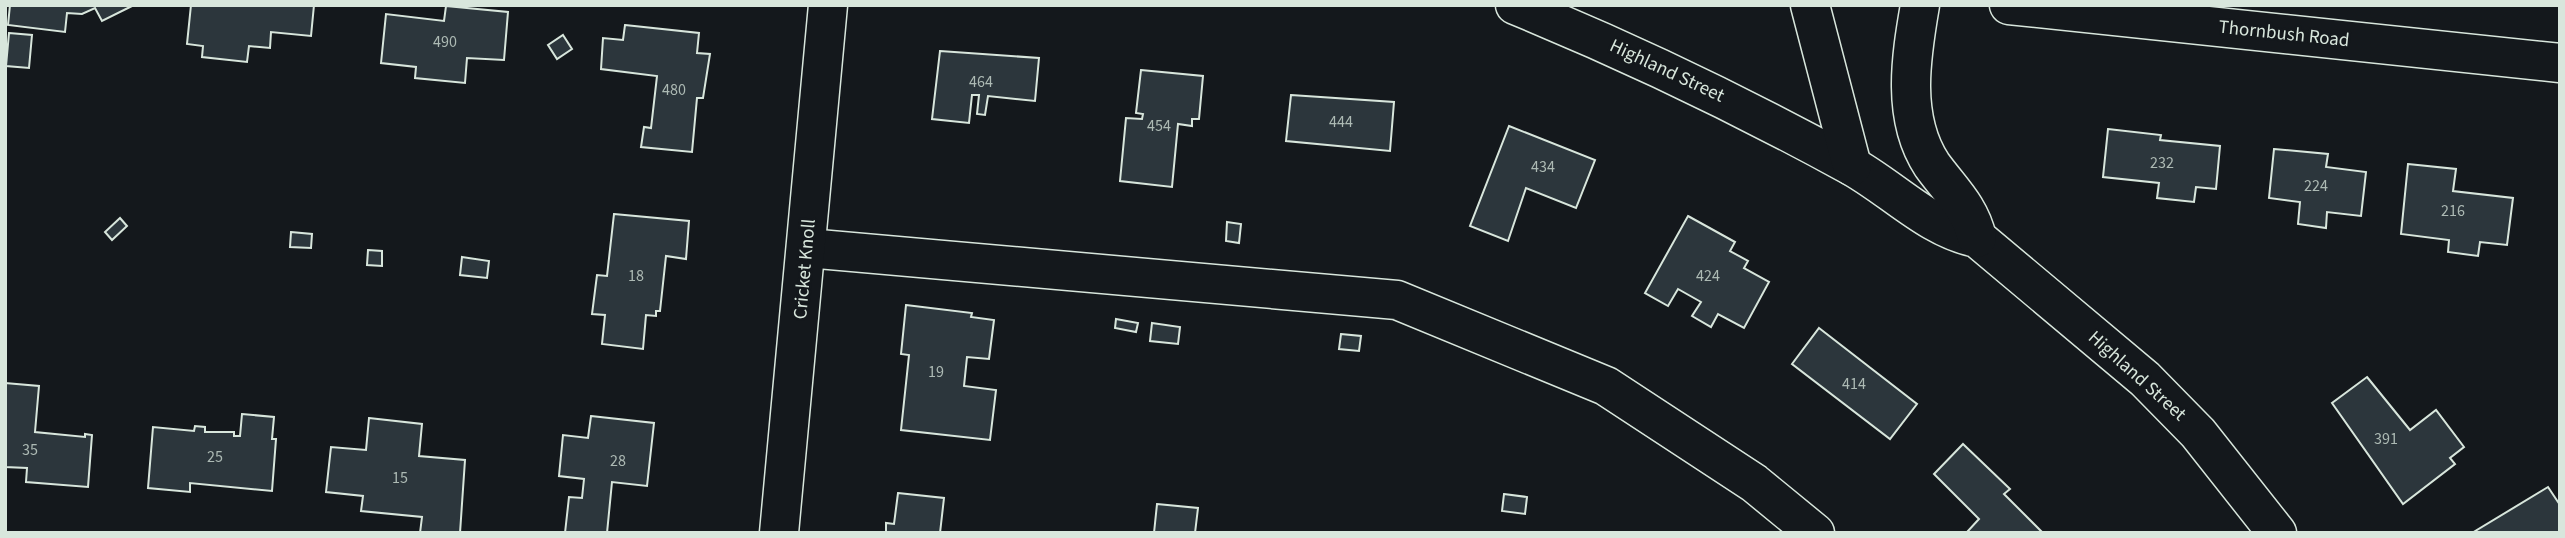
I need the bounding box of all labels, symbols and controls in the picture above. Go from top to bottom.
street label: Thornbush Road [2217,14,2351,54]
house number: 490 [433,31,457,53]
street label: Highland Street [1605,33,1729,110]
house number: 464 [969,71,993,93]
house number: 480 [662,79,686,101]
house number: 444 [1329,111,1353,133]
house number: 454 [1147,115,1171,137]
house number: 232 [2150,152,2174,174]
house number: 434 [1531,156,1555,178]
house number: 224 [2304,175,2328,197]
house number: 216 [2441,200,2465,222]
street label: Cricket Knoll [787,218,823,320]
house number: 18 [628,265,644,287]
house number: 424 [1696,265,1720,287]
street label: Highland Street [2082,325,2192,428]
house number: 19 [928,361,944,383]
house number: 414 [1842,373,1866,395]
house number: 391 [2374,428,2398,450]
house number: 35 [22,439,38,461]
house number: 25 [207,446,223,468]
house number: 28 [610,450,626,472]
house number: 15 [392,467,408,489]

